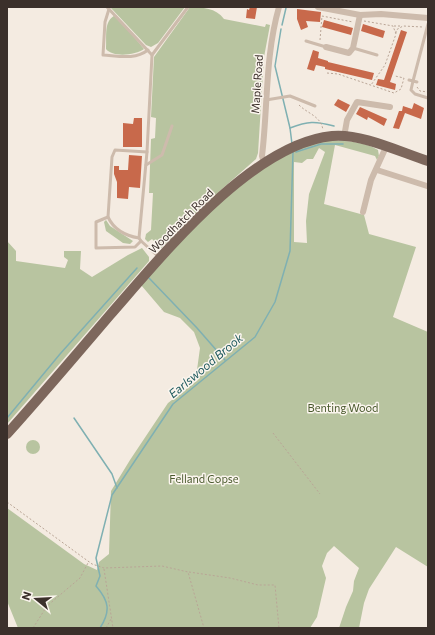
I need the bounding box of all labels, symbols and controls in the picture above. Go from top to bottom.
street label: Maple Road [248,54,265,114]
street label: Woodhatch Road [146,186,216,256]
water label: Earlswood Brook [165,330,246,400]
park label: Benting Wood [308,401,378,414]
park label: Felland Copse [169,472,239,485]
north arrow [16,579,56,619]
text: N [19,590,33,602]

